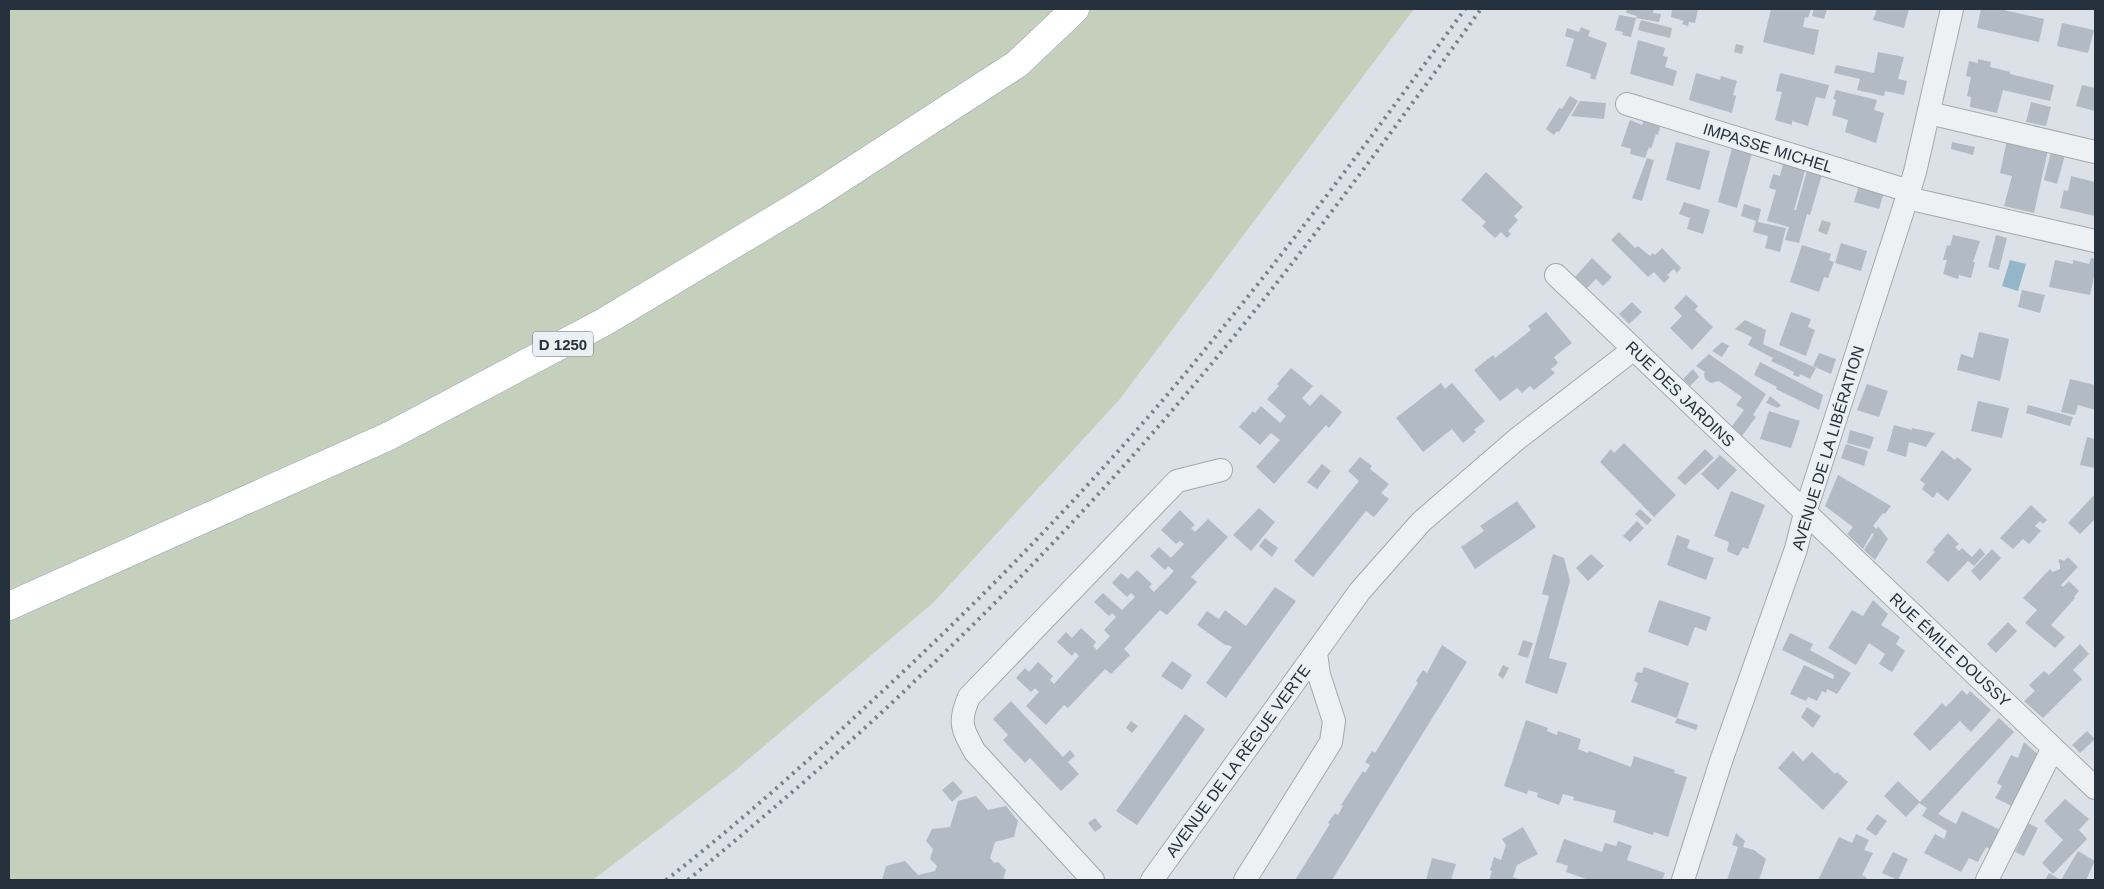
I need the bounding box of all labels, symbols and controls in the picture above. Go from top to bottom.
street label: IMPASSE MICHEL [1701,120,1835,176]
road number: D 1250 [533,332,593,356]
street label: RUE DES JARDINS [1622,338,1738,450]
street label: AVENUE DE LA LIBÉRATION [1788,343,1867,552]
street label: RUE ÉMILE DOUSSY [1886,589,2015,710]
street label: AVENUE DE LA RÈGUE VERTE [1162,661,1313,860]

